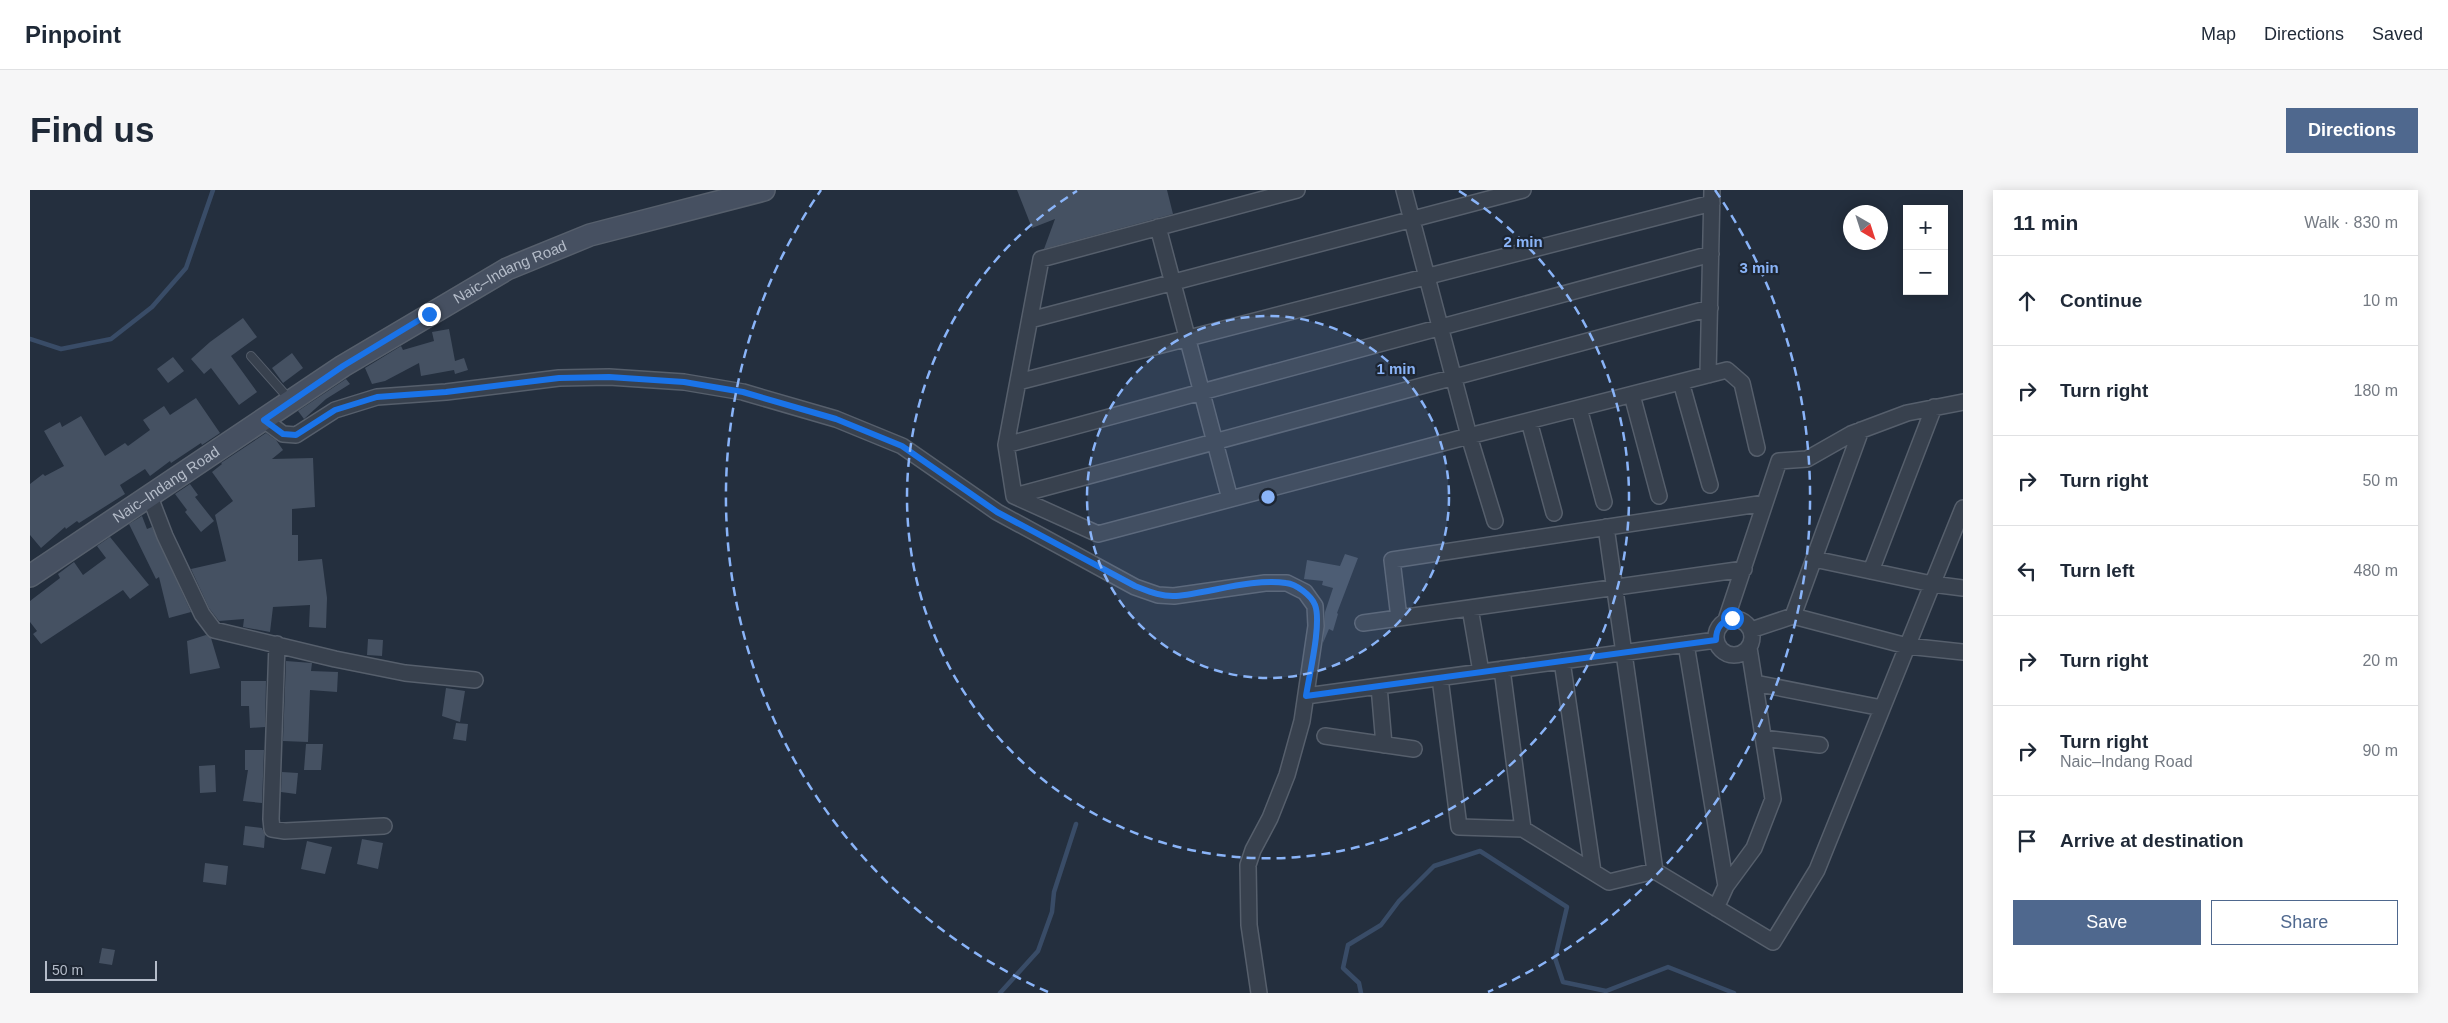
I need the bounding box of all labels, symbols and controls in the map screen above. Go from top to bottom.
text: Pinpoint [25,21,121,48]
text: Map [2201,24,2236,44]
text: Directions [2264,24,2344,44]
text: Saved [2372,24,2423,44]
button: Directions [2286,108,2418,153]
text: Find us [30,110,154,149]
north arrow [1843,205,1888,250]
map controls [1903,205,1948,295]
button: + [1903,205,1948,250]
text: 11 min [2013,211,2078,234]
text: Walk · 830 m [2304,214,2398,231]
text: 2 min [1503,233,1543,250]
street label: Naic–Indang Road [450,237,569,307]
button: − [1903,250,1948,295]
text: 3 min [1739,259,1779,276]
icon: ahead [2013,287,2041,315]
text: Continue [2060,290,2142,311]
text: 10 m [2362,292,2398,309]
route end [418,303,441,326]
text: 1 min [1376,360,1416,377]
icon: right [2013,377,2041,405]
text: Turn right [2060,380,2148,401]
text: 180 m [2354,382,2398,399]
street label: Naic–Indang Road [110,443,222,526]
icon: right [2013,467,2041,495]
text: Turn right [2060,470,2148,491]
text: 50 m [2362,472,2398,489]
centre of rings [1259,488,1277,506]
icon: left [2013,557,2041,585]
text: Turn left [2060,560,2135,581]
text: 480 m [2354,562,2398,579]
route start [1721,607,1744,630]
icon: right [2013,647,2041,675]
text: Turn right [2060,650,2148,671]
text: 20 m [2362,652,2398,669]
text: Turn right [2060,731,2148,752]
icon: right [2013,737,2041,765]
text: 90 m [2362,742,2398,759]
text: Naic–Indang Road [2060,753,2193,770]
icon: arrive [2013,827,2041,855]
text: Arrive at destination [2060,830,2244,851]
button: Save [2013,900,2201,945]
button: Share [2211,900,2398,945]
scale bar [45,958,158,981]
text: 50 m [52,962,83,978]

